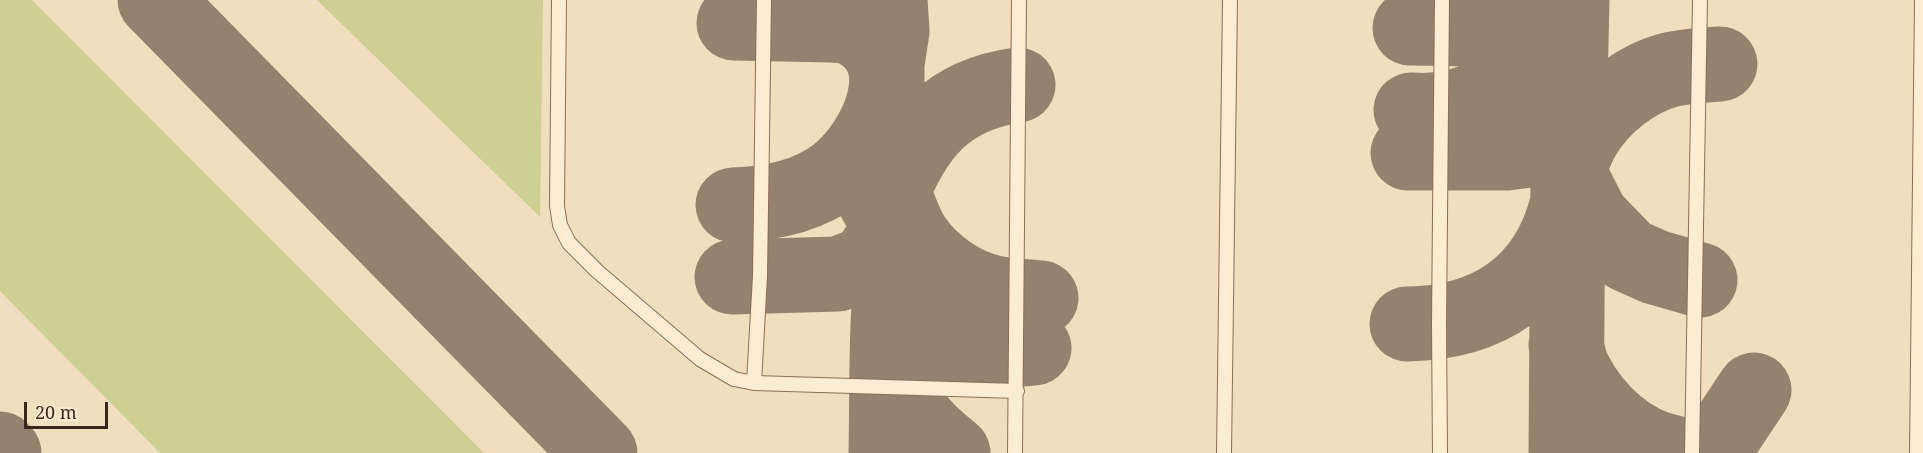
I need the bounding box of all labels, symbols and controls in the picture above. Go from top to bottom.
scale bar [27,390,111,428]
text: 20 m [35,400,77,424]

